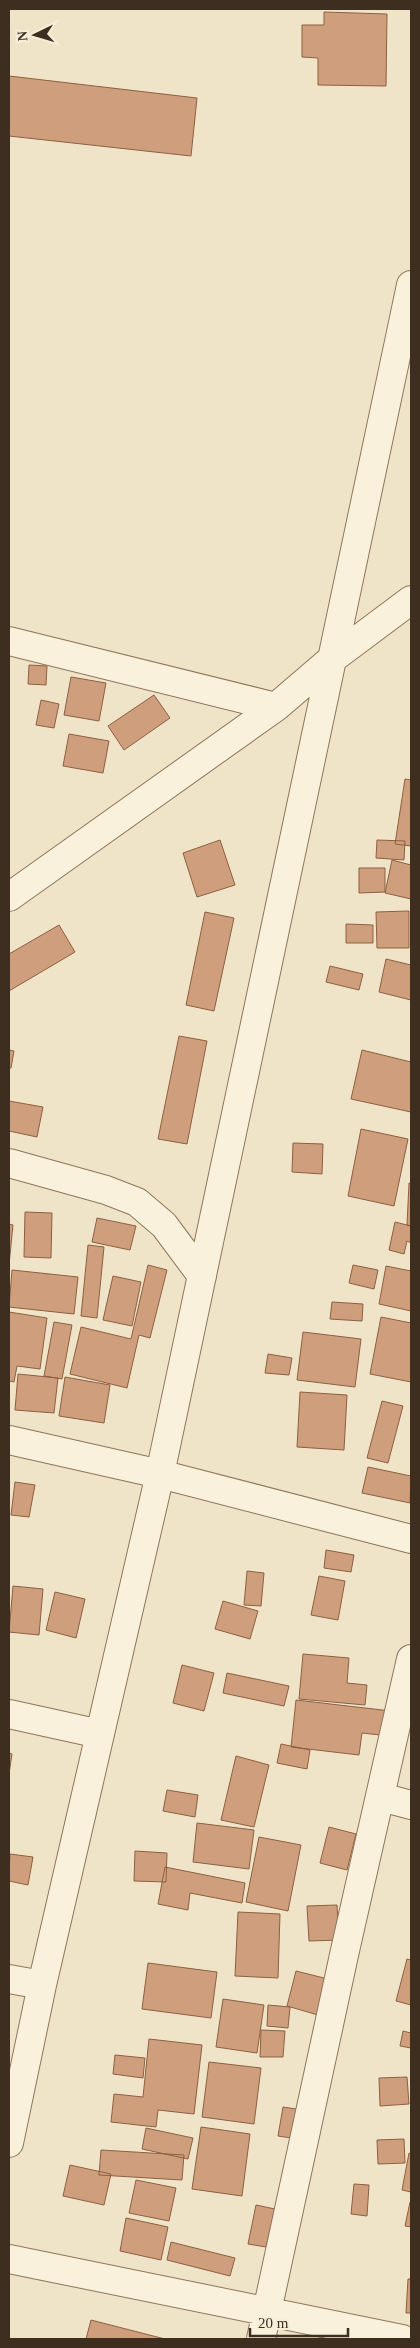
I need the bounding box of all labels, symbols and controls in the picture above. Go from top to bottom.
north arrow [10,10,60,60]
text: N [15,30,30,42]
scale bar [250,2306,348,2338]
text: 20 m [258,2315,289,2331]

